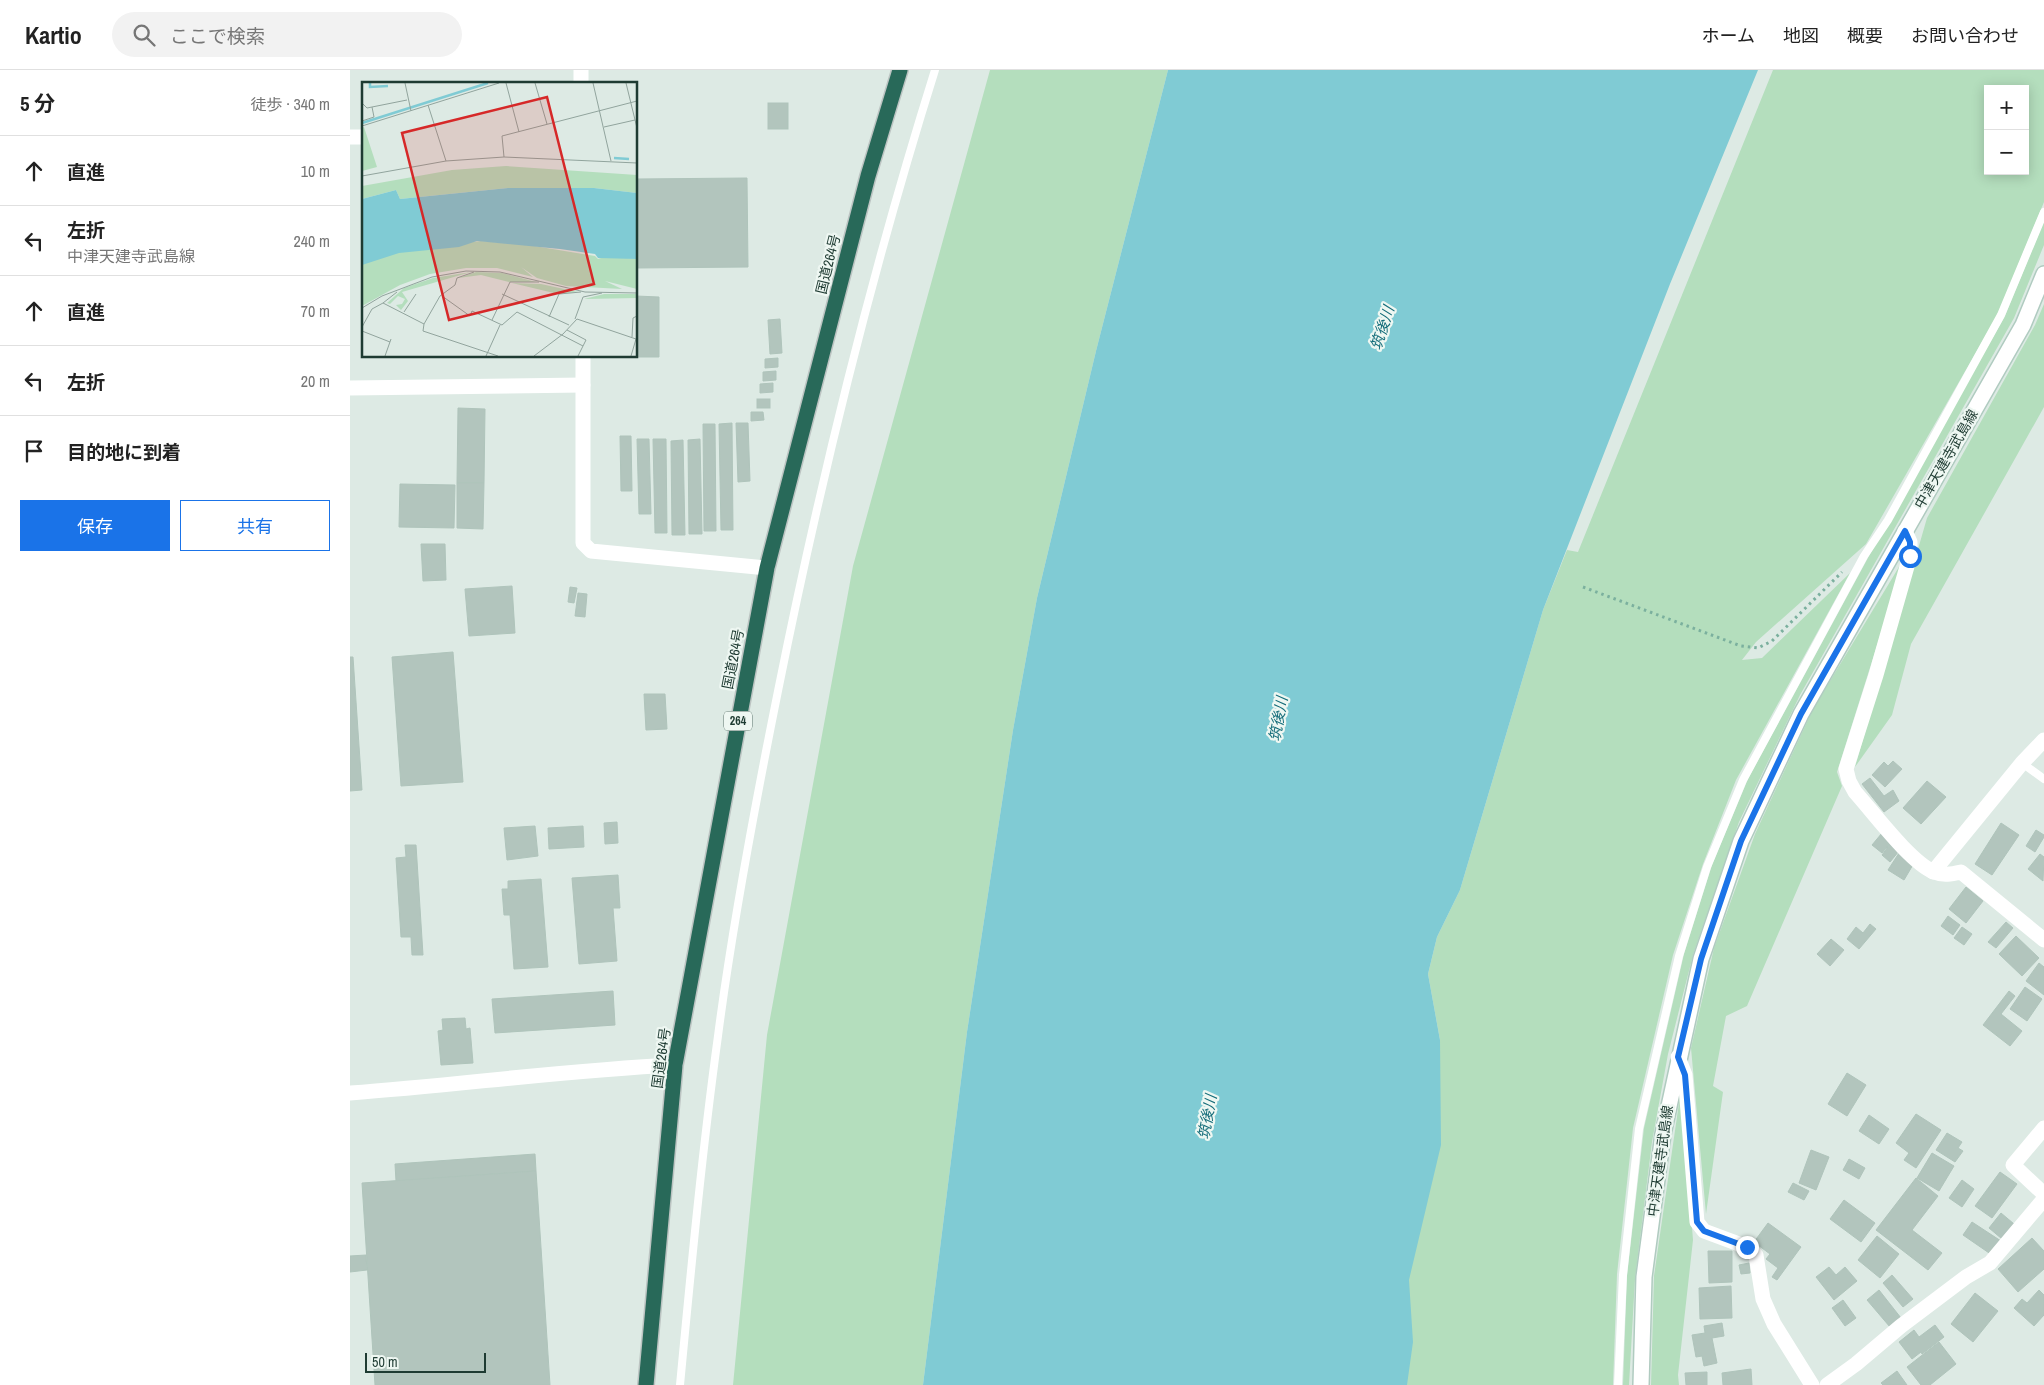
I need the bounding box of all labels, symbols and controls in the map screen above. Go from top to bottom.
search box [112,12,462,57]
text: Kartio [25,19,82,51]
icon: search [130,21,158,49]
text: ここで検索 [170,23,265,49]
text: ホーム [1702,23,1755,48]
text: 地図 [1783,23,1819,48]
text: 概要 [1847,23,1883,48]
text: お問い合わせ [1911,23,2019,48]
inset map [362,82,638,358]
map controls [1984,85,2029,175]
button: + [1984,85,2029,130]
text: 5 分 [20,89,55,118]
text: 徒歩 · 340 m [251,93,330,115]
button: − [1984,130,2029,175]
icon: ahead [20,157,48,185]
text: 直進 [67,159,105,185]
text: 10 m [301,160,330,182]
text: 左折 [67,217,105,243]
icon: left [20,227,48,255]
text: 240 m [294,230,330,252]
street label: 国道264号 [812,232,844,296]
text: 中津天建寺武島線 [67,245,195,267]
icon: ahead [20,297,48,325]
text: 直進 [67,299,105,325]
text: 70 m [301,300,330,322]
water label: 筑後川 [1365,301,1400,353]
icon: left [20,367,48,395]
text: 左折 [67,369,105,395]
text: 20 m [301,370,330,392]
street label: 中津天建寺武島線 [1910,406,1982,512]
icon: arrive [20,437,48,465]
text: 目的地に到着 [67,439,181,465]
button: 保存 [20,500,170,551]
button: 共有 [180,500,330,551]
route start [1899,545,1922,568]
street label: 国道264号 [718,627,748,691]
water label: 筑後川 [1264,693,1293,743]
road number: 264 [724,711,752,730]
street label: 国道264号 [648,1026,674,1090]
water label: 筑後川 [1193,1091,1222,1141]
street label: 中津天建寺武島線 [1643,1104,1677,1218]
route end [1736,1236,1759,1259]
scale bar [365,1350,486,1373]
text: 50 m [372,1353,398,1371]

